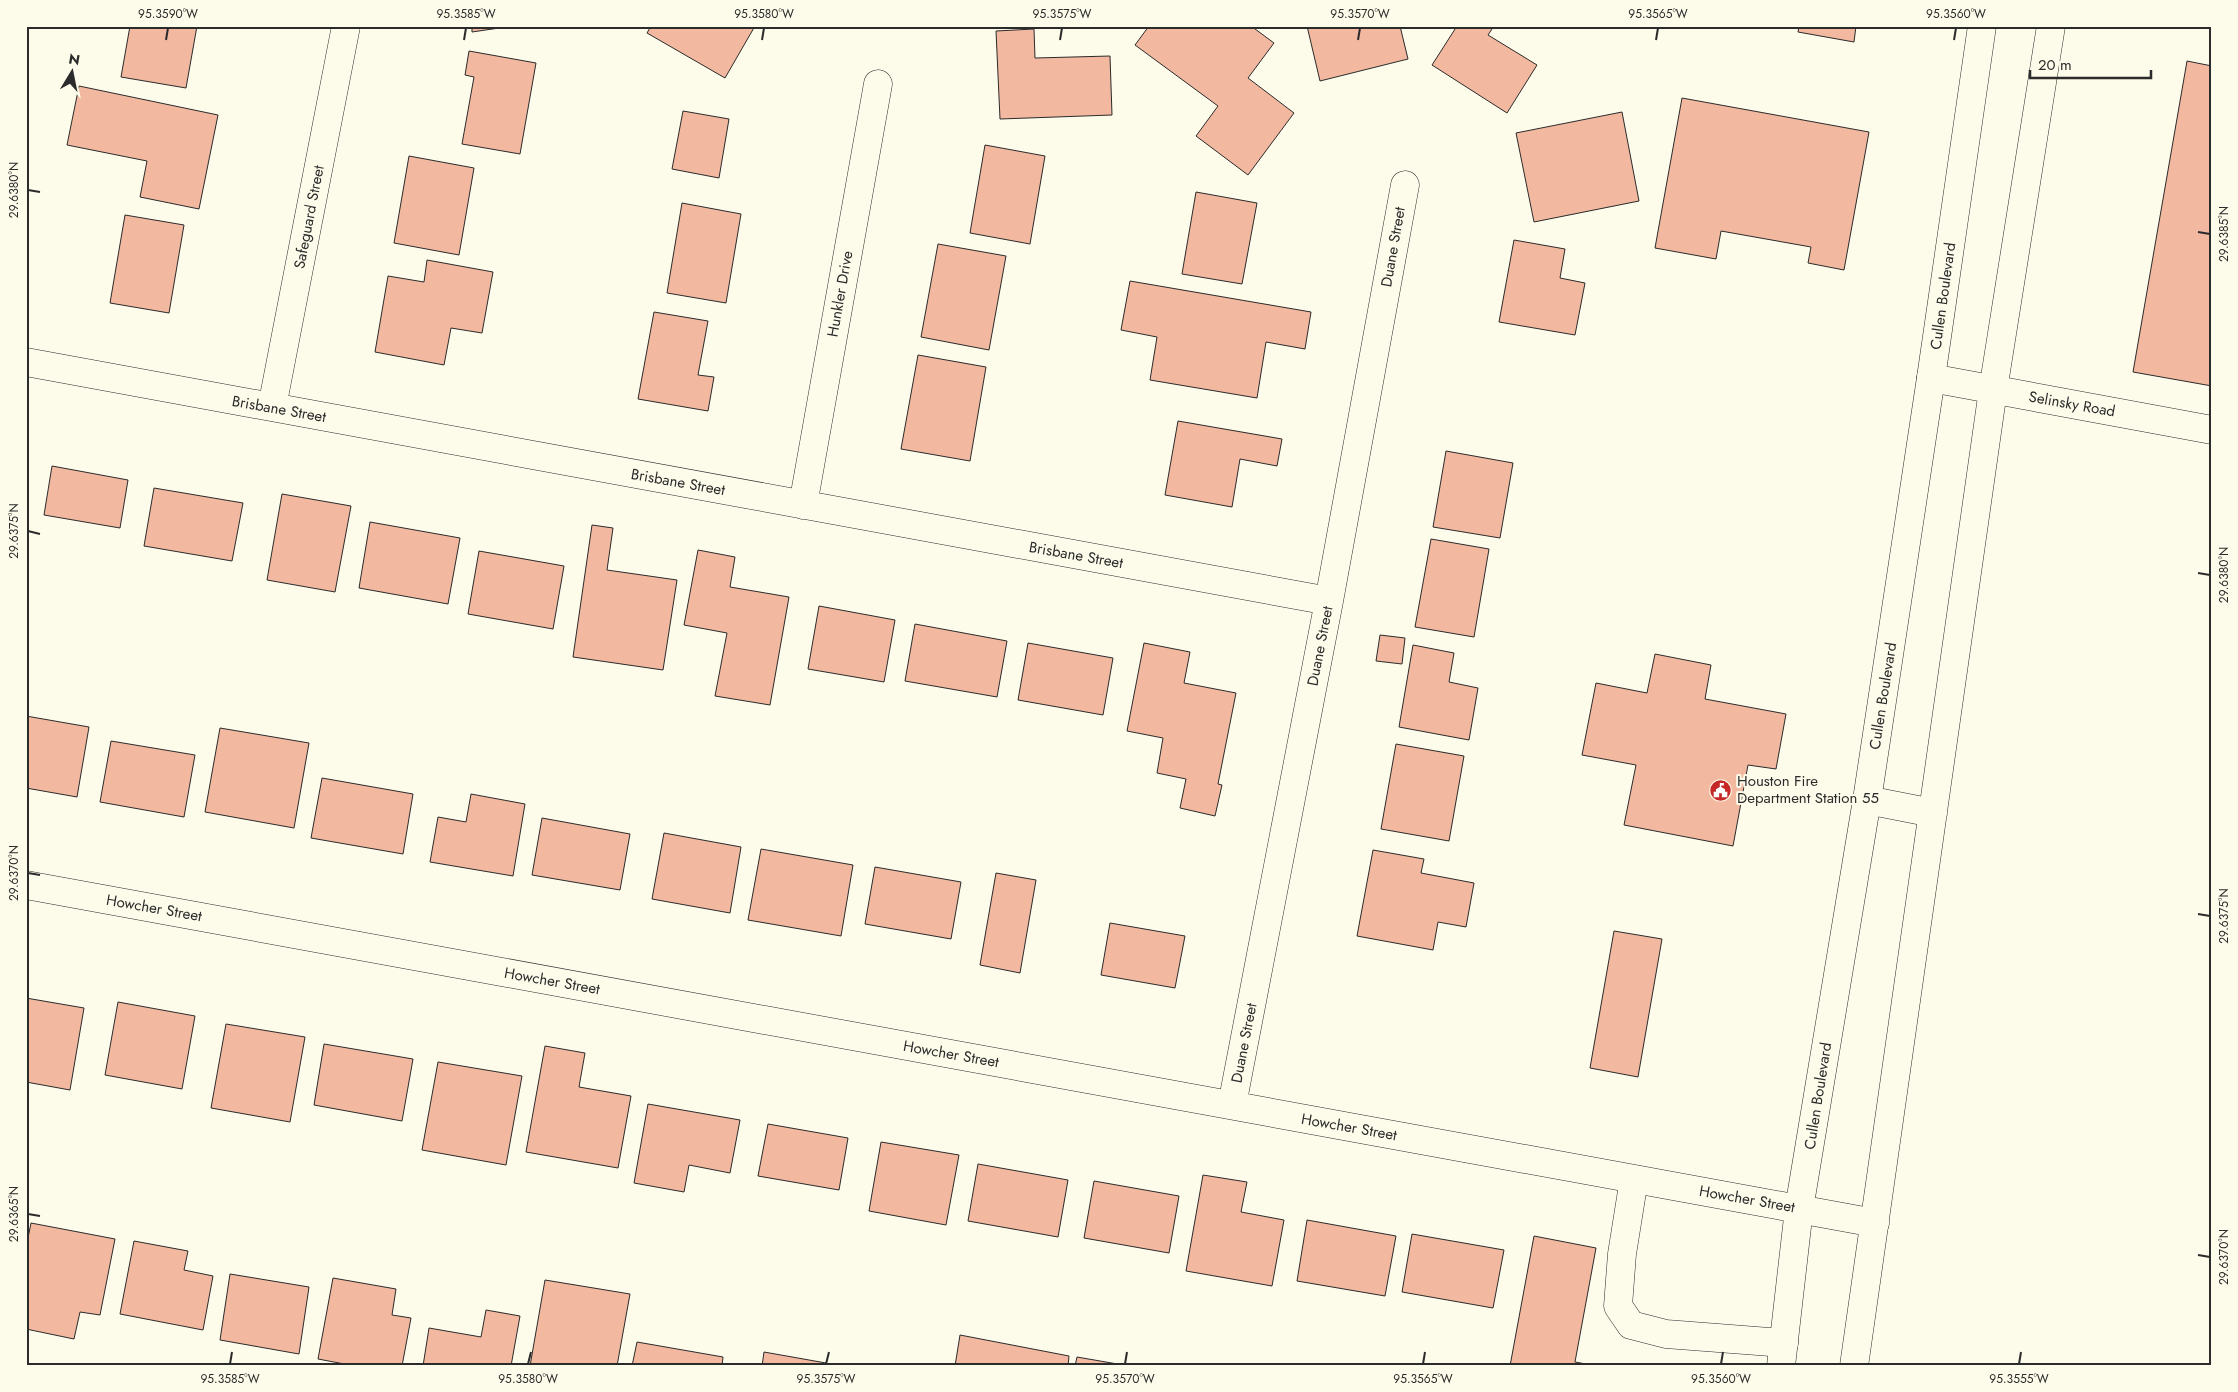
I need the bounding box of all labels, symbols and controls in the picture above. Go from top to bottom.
text: 95.3590°W [138,5,198,23]
text: 95.3585°W [436,5,496,23]
text: 95.3580°W [734,5,794,23]
text: 95.3575°W [1033,5,1092,23]
text: 95.3570°W [1330,5,1390,23]
text: 95.3565°W [1628,5,1688,23]
text: 95.3560°W [1926,5,1986,23]
north arrow [48,48,98,98]
text: N [67,48,81,70]
scale bar [2030,48,2152,80]
text: 20 m [2038,54,2072,76]
text: 29.6380°N [5,162,23,218]
street label: Safeguard Street [288,163,330,271]
street label: Duane Street [1375,205,1411,289]
text: 29.6385°N [2215,206,2233,262]
street label: Cullen Boulevard [1925,241,1961,351]
street label: Hunkler Drive [822,249,858,339]
street label: Selinsky Road [2027,386,2117,422]
street label: Brisbane Street [230,390,328,428]
street label: Brisbane Street [629,463,727,501]
text: 29.6375°N [5,503,23,559]
street label: Brisbane Street [1027,536,1125,574]
text: 29.6380°N [2215,547,2233,603]
street label: Duane Street [1301,604,1339,688]
street label: Cullen Boulevard [1864,641,1902,751]
place label: Houston Fire Department Station 55 [1737,770,1879,809]
public building icon: Houston Fire Department Station 55 [1709,778,1733,802]
text: 29.6370°N [5,845,23,901]
text: 29.6375°N [2215,888,2233,944]
street label: Howcher Street [104,889,204,927]
street label: Howcher Street [502,962,602,1000]
street label: Duane Street [1225,1001,1263,1085]
street label: Howcher Street [901,1035,1001,1073]
street label: Cullen Boulevard [1799,1041,1837,1151]
street label: Howcher Street [1299,1108,1399,1146]
street label: Howcher Street [1697,1180,1797,1218]
text: 29.6365°N [5,1186,23,1242]
text: 29.6370°N [2215,1229,2233,1285]
text: 95.3585°W [200,1370,260,1388]
text: 95.3580°W [498,1370,558,1388]
text: 95.3575°W [797,1370,856,1388]
text: 95.3570°W [1095,1370,1155,1388]
text: 95.3565°W [1393,1370,1453,1388]
text: 95.3560°W [1691,1370,1751,1388]
text: 95.3555°W [1989,1370,2049,1388]

